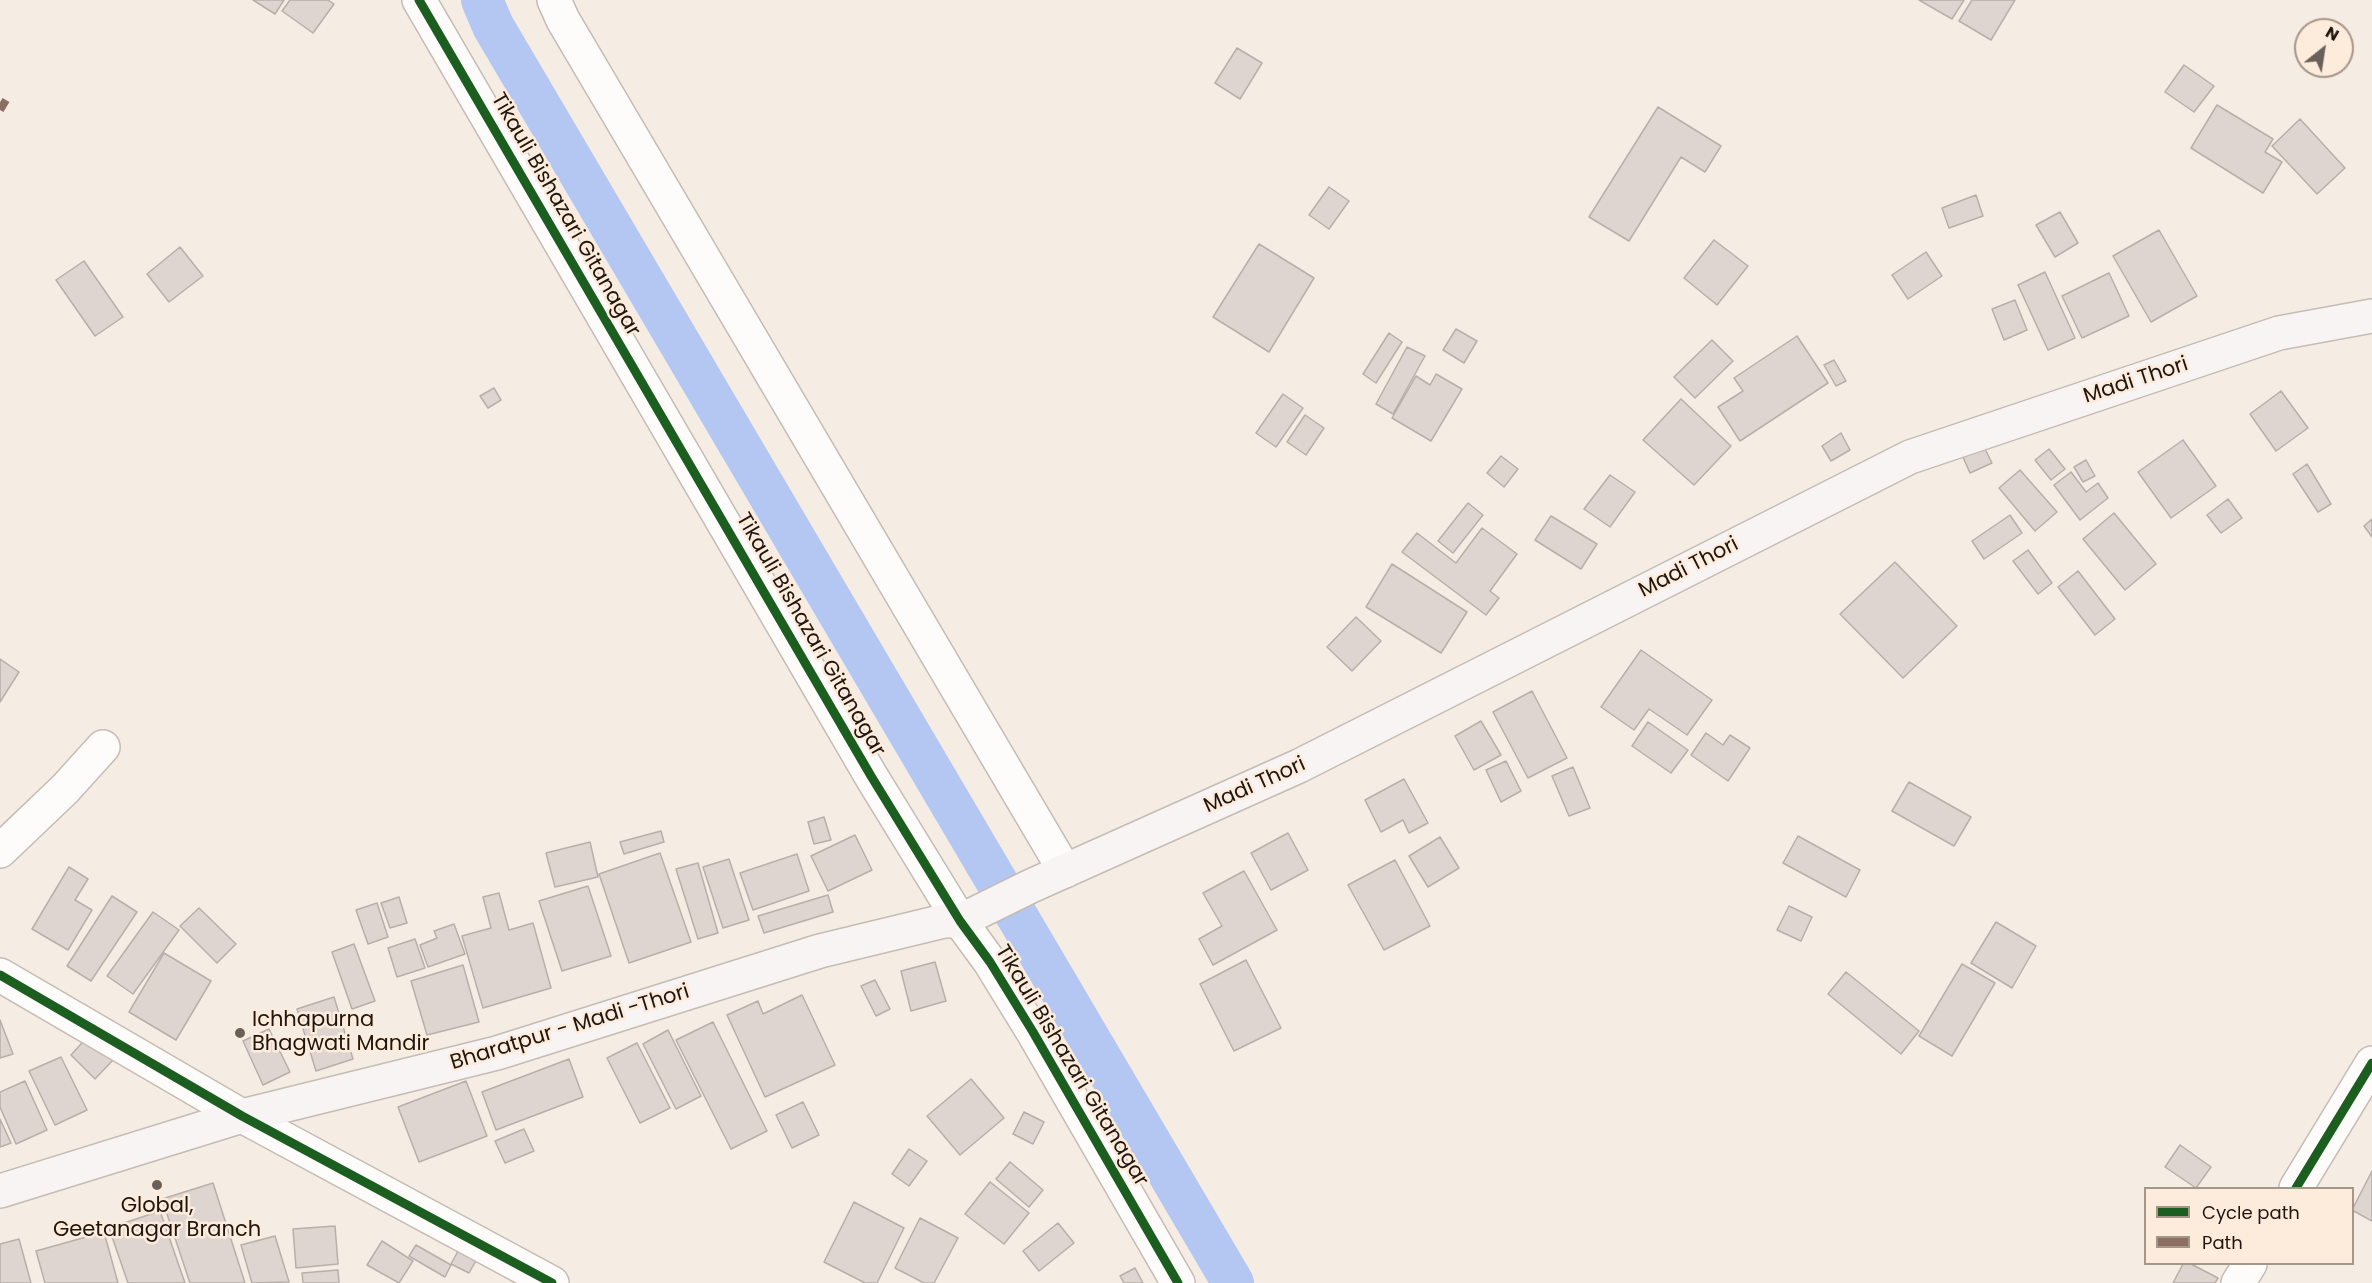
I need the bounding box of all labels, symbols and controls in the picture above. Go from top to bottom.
north arrow [2294,18,2354,78]
text: N [2321,21,2343,47]
street label: Tikauli Bishazari Gitanagar [485,89,645,341]
street label: Madi Thori [2081,352,2191,410]
street label: Tikauli Bishazari Gitanagar [730,509,890,761]
street label: Madi Thori [1635,532,1743,604]
street label: Madi Thori [1200,752,1310,820]
street label: Tikauli Bishazari Gitanagar [989,941,1153,1191]
street label: Bharatpur - Madi -Thori [447,980,693,1076]
place label: Ichhapurna Bhagwati Mandir [252,1008,429,1058]
marker: Ichhapurna Bhagwati Mandir [233,1026,247,1040]
marker: Global, Geetanagar Branch [150,1178,164,1192]
legend [2144,1187,2354,1265]
place label: Global, Geetanagar Branch [53,1194,261,1244]
text: Cycle path [2202,1200,2300,1225]
text: Path [2202,1230,2243,1255]

